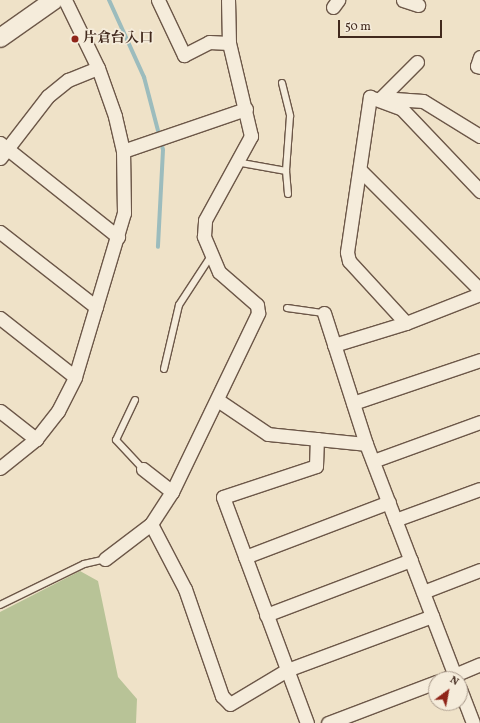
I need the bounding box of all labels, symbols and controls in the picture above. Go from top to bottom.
scale bar [340,12,444,38]
text: 50 m [345,19,371,35]
place label: 片倉台入口 [83,31,153,47]
marker: 片倉台入口 [70,34,80,44]
north arrow [428,671,468,711]
text: N [447,673,461,690]

